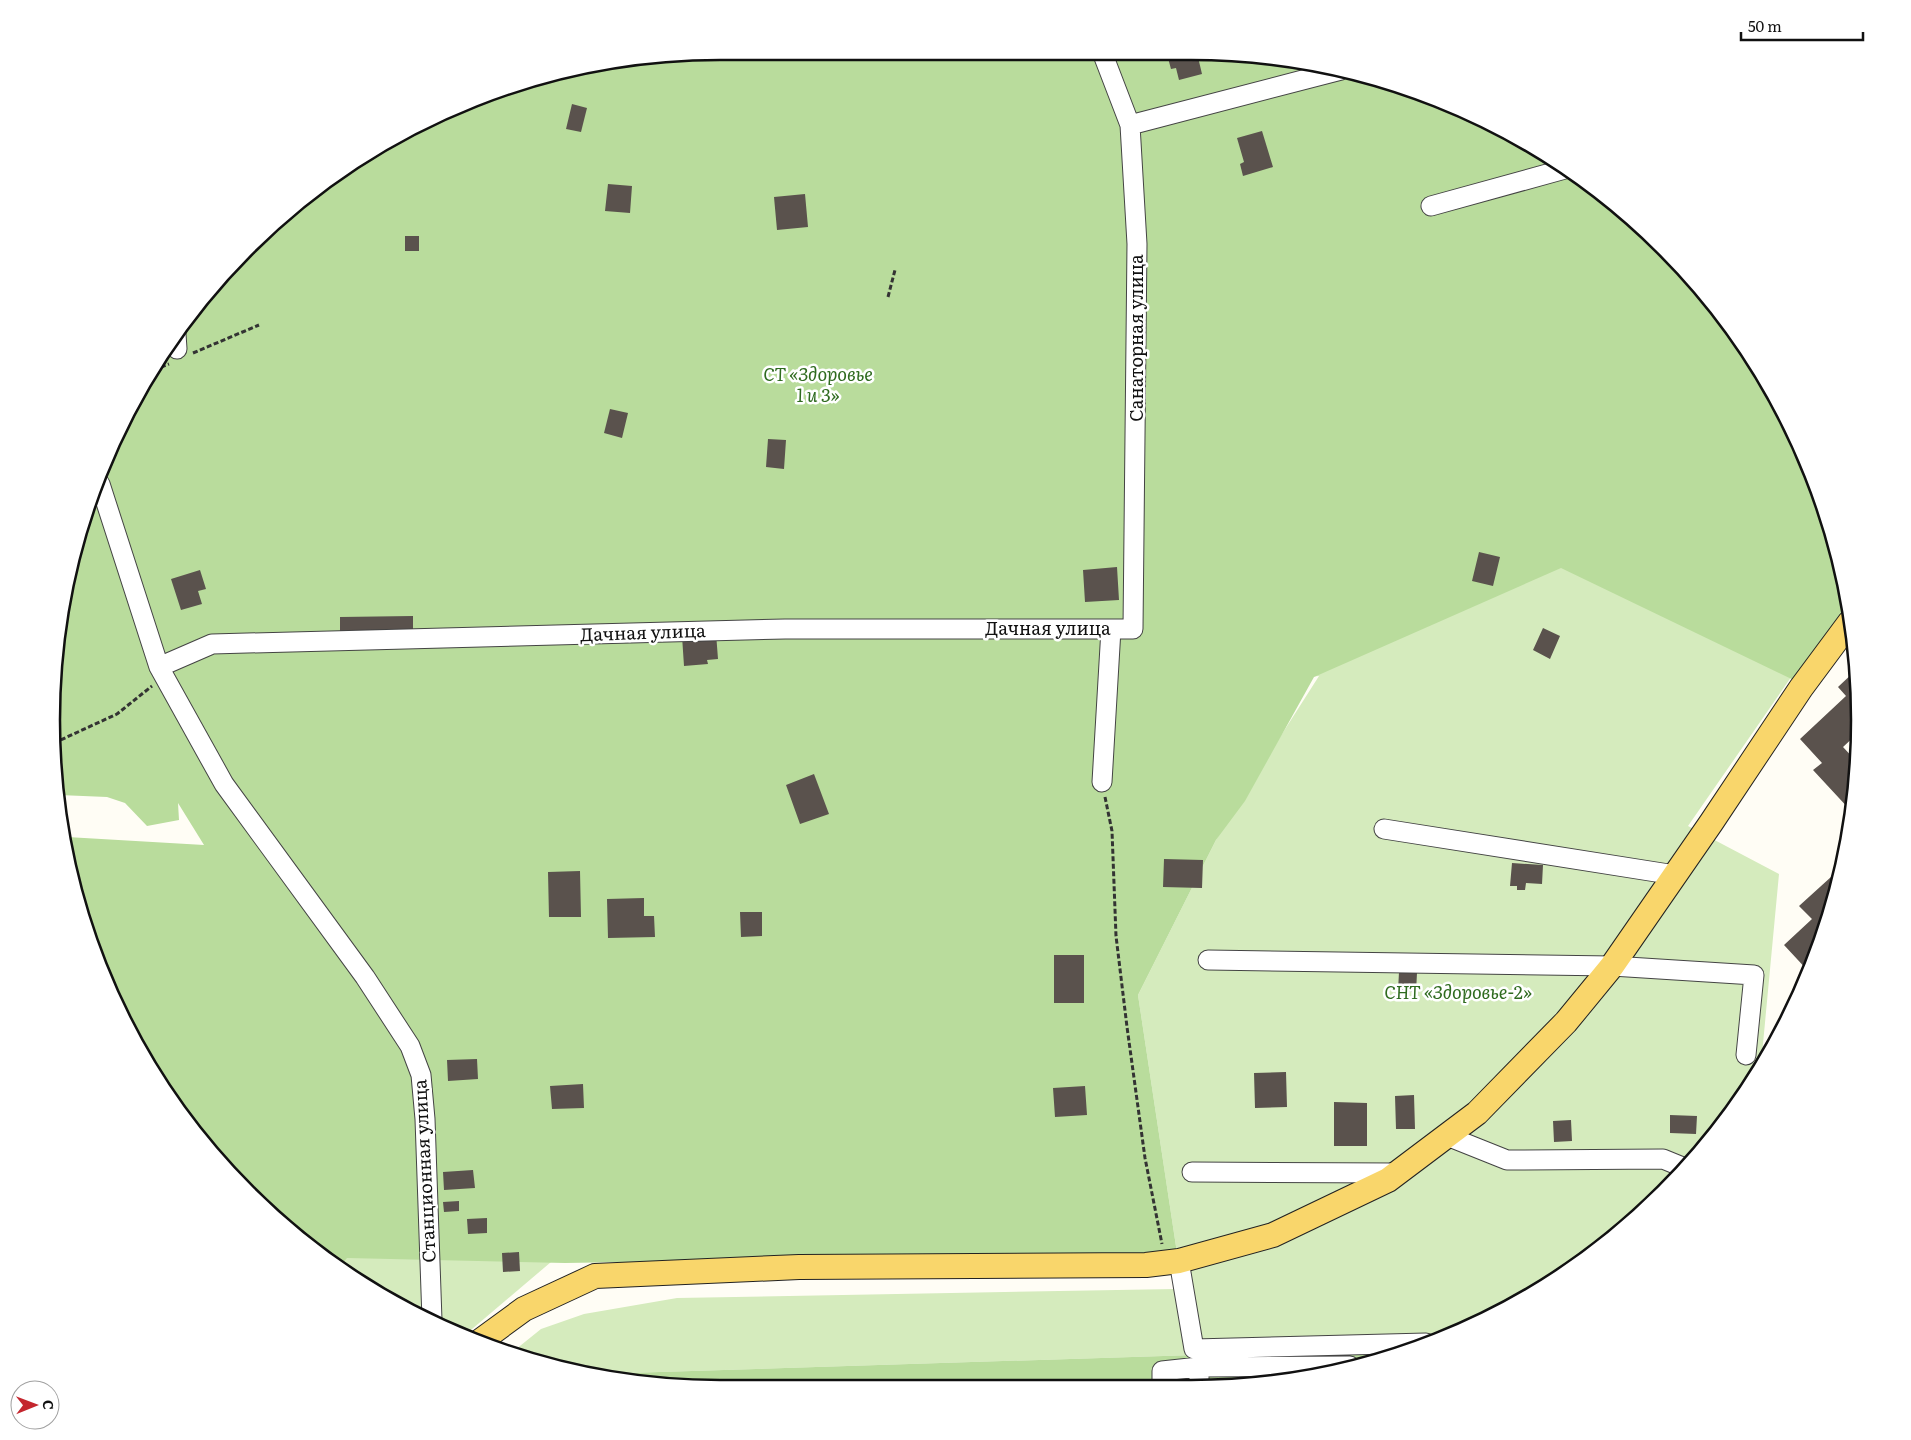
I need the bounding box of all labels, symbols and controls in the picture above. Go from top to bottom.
scale bar [1741,10,1864,42]
text: 50 m [1748,14,1782,37]
street label: Санаторная улица [1122,254,1149,422]
park label: СТ «Здоровье 1 и 3» [763,360,873,408]
street label: Дачная улица [985,614,1111,641]
street label: Дачная улица [580,616,706,647]
park label: СНТ «Здоровье-2» [1384,978,1532,1005]
street label: Станционная улица [405,1078,442,1263]
north arrow [10,1380,60,1430]
text: С [39,1400,59,1410]

